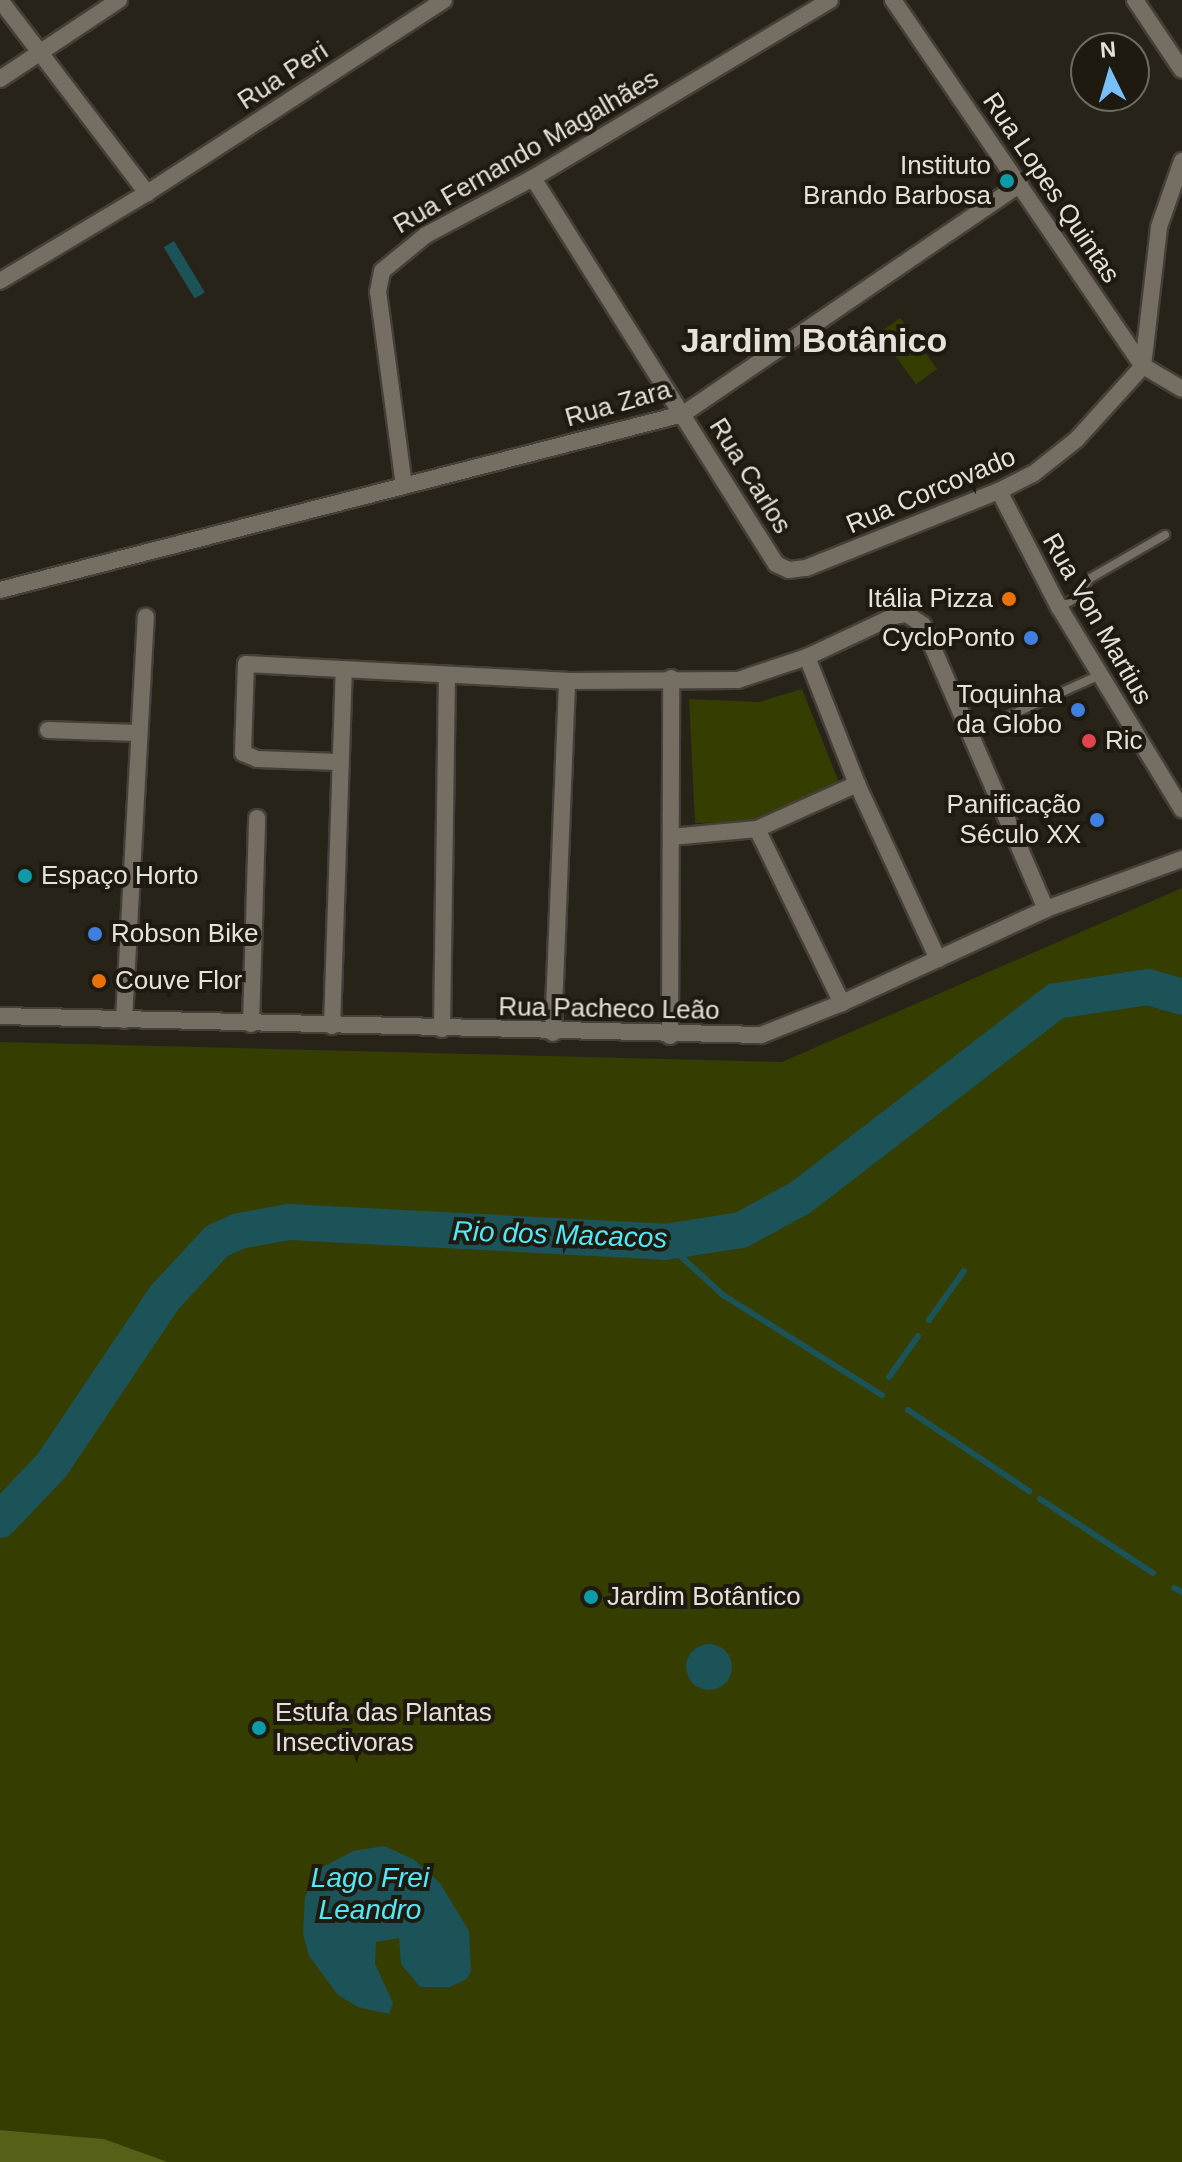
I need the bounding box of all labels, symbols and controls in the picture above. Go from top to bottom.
north arrow [1070,32,1150,112]
street label: Rua Peri [232,35,334,117]
text: N [1099,36,1117,63]
street label: Rua Fernando Magalhães [388,63,664,241]
street label: Rua Lopes Quintas [976,87,1126,289]
place label: Instituto Brando Barbosa [803,150,991,212]
marker: Instituto Brando Barbosa [998,172,1016,190]
district label: Jardim Botânico [681,321,947,361]
street label: Rua Zara [562,374,674,434]
street label: Rua Carlos [702,413,798,539]
street label: Rua Corcovado [842,441,1020,541]
street label: Rua Von Martius [1035,528,1159,710]
place label: Itália Pizza [867,583,993,615]
marker: Itália Pizza [1000,590,1018,608]
place label: CycloPonto [882,622,1015,654]
marker: CycloPonto [1022,629,1040,647]
place label: Toquinha da Globo [956,679,1062,740]
marker: Toquinha da Globo [1069,701,1087,719]
place label: Ric [1105,725,1143,757]
marker: Ric [1080,732,1098,750]
place label: Panificação Século XX [947,789,1081,850]
marker: Panificação Século XX [1088,811,1106,829]
place label: Espaço Horto [41,860,199,892]
marker: Espaço Horto [16,867,34,885]
place label: Robson Bike [111,918,258,950]
marker: Robson Bike [86,925,104,943]
place label: Couve Flor [115,965,242,997]
marker: Couve Flor [90,972,108,990]
street label: Rua Pacheco Leão [498,991,720,1027]
water label: Rio dos Macacos [452,1214,668,1256]
place label: Jardim Botântico [607,1581,801,1613]
marker: Jardim Botântico [582,1588,600,1606]
place label: Estufa das Plantas Insectivoras [275,1697,492,1758]
marker: Estufa das Plantas Insectivoras [250,1719,268,1737]
water label: Lago Frei Leandro [311,1861,429,1927]

